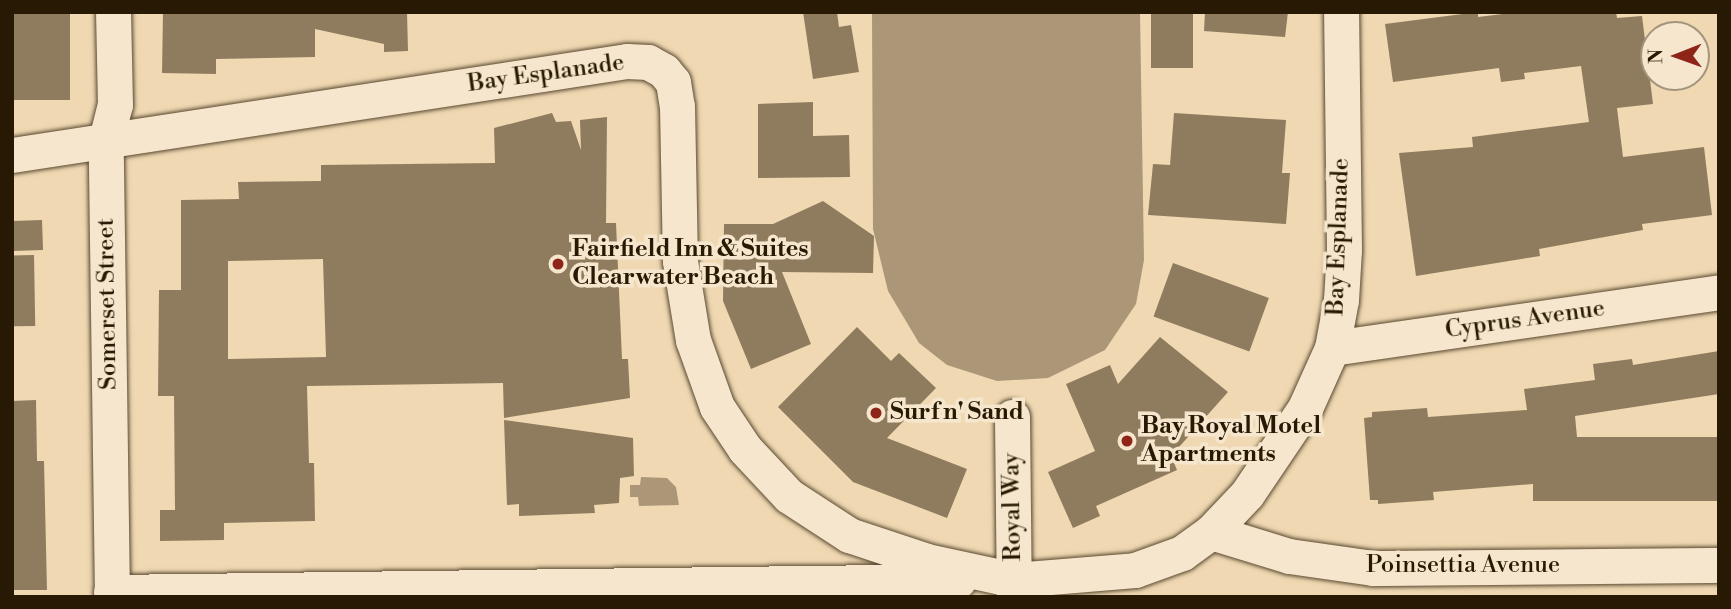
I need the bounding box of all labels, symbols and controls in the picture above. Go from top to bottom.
north arrow [1640,21,1710,91]
street label: Bay Esplanade [466,49,626,99]
text: N [1644,49,1668,64]
street label: Bay Esplanade [1322,158,1356,316]
street label: Somerset Street [92,218,124,390]
place label: Fairfield Inn & Suites Clearwater Beach [572,236,809,292]
marker: Fairfield Inn & Suites Clearwater Beach [550,256,566,272]
street label: Cyprus Avenue [1443,295,1607,345]
place label: Surf n' Sand [890,399,1024,427]
marker: Surf n' Sand [868,405,884,421]
place label: Bay Royal Motel Apartments [1141,413,1321,469]
marker: Bay Royal Motel Apartments [1119,433,1135,449]
street label: Royal Way [998,452,1028,562]
street label: Poinsettia Avenue [1366,552,1560,580]

